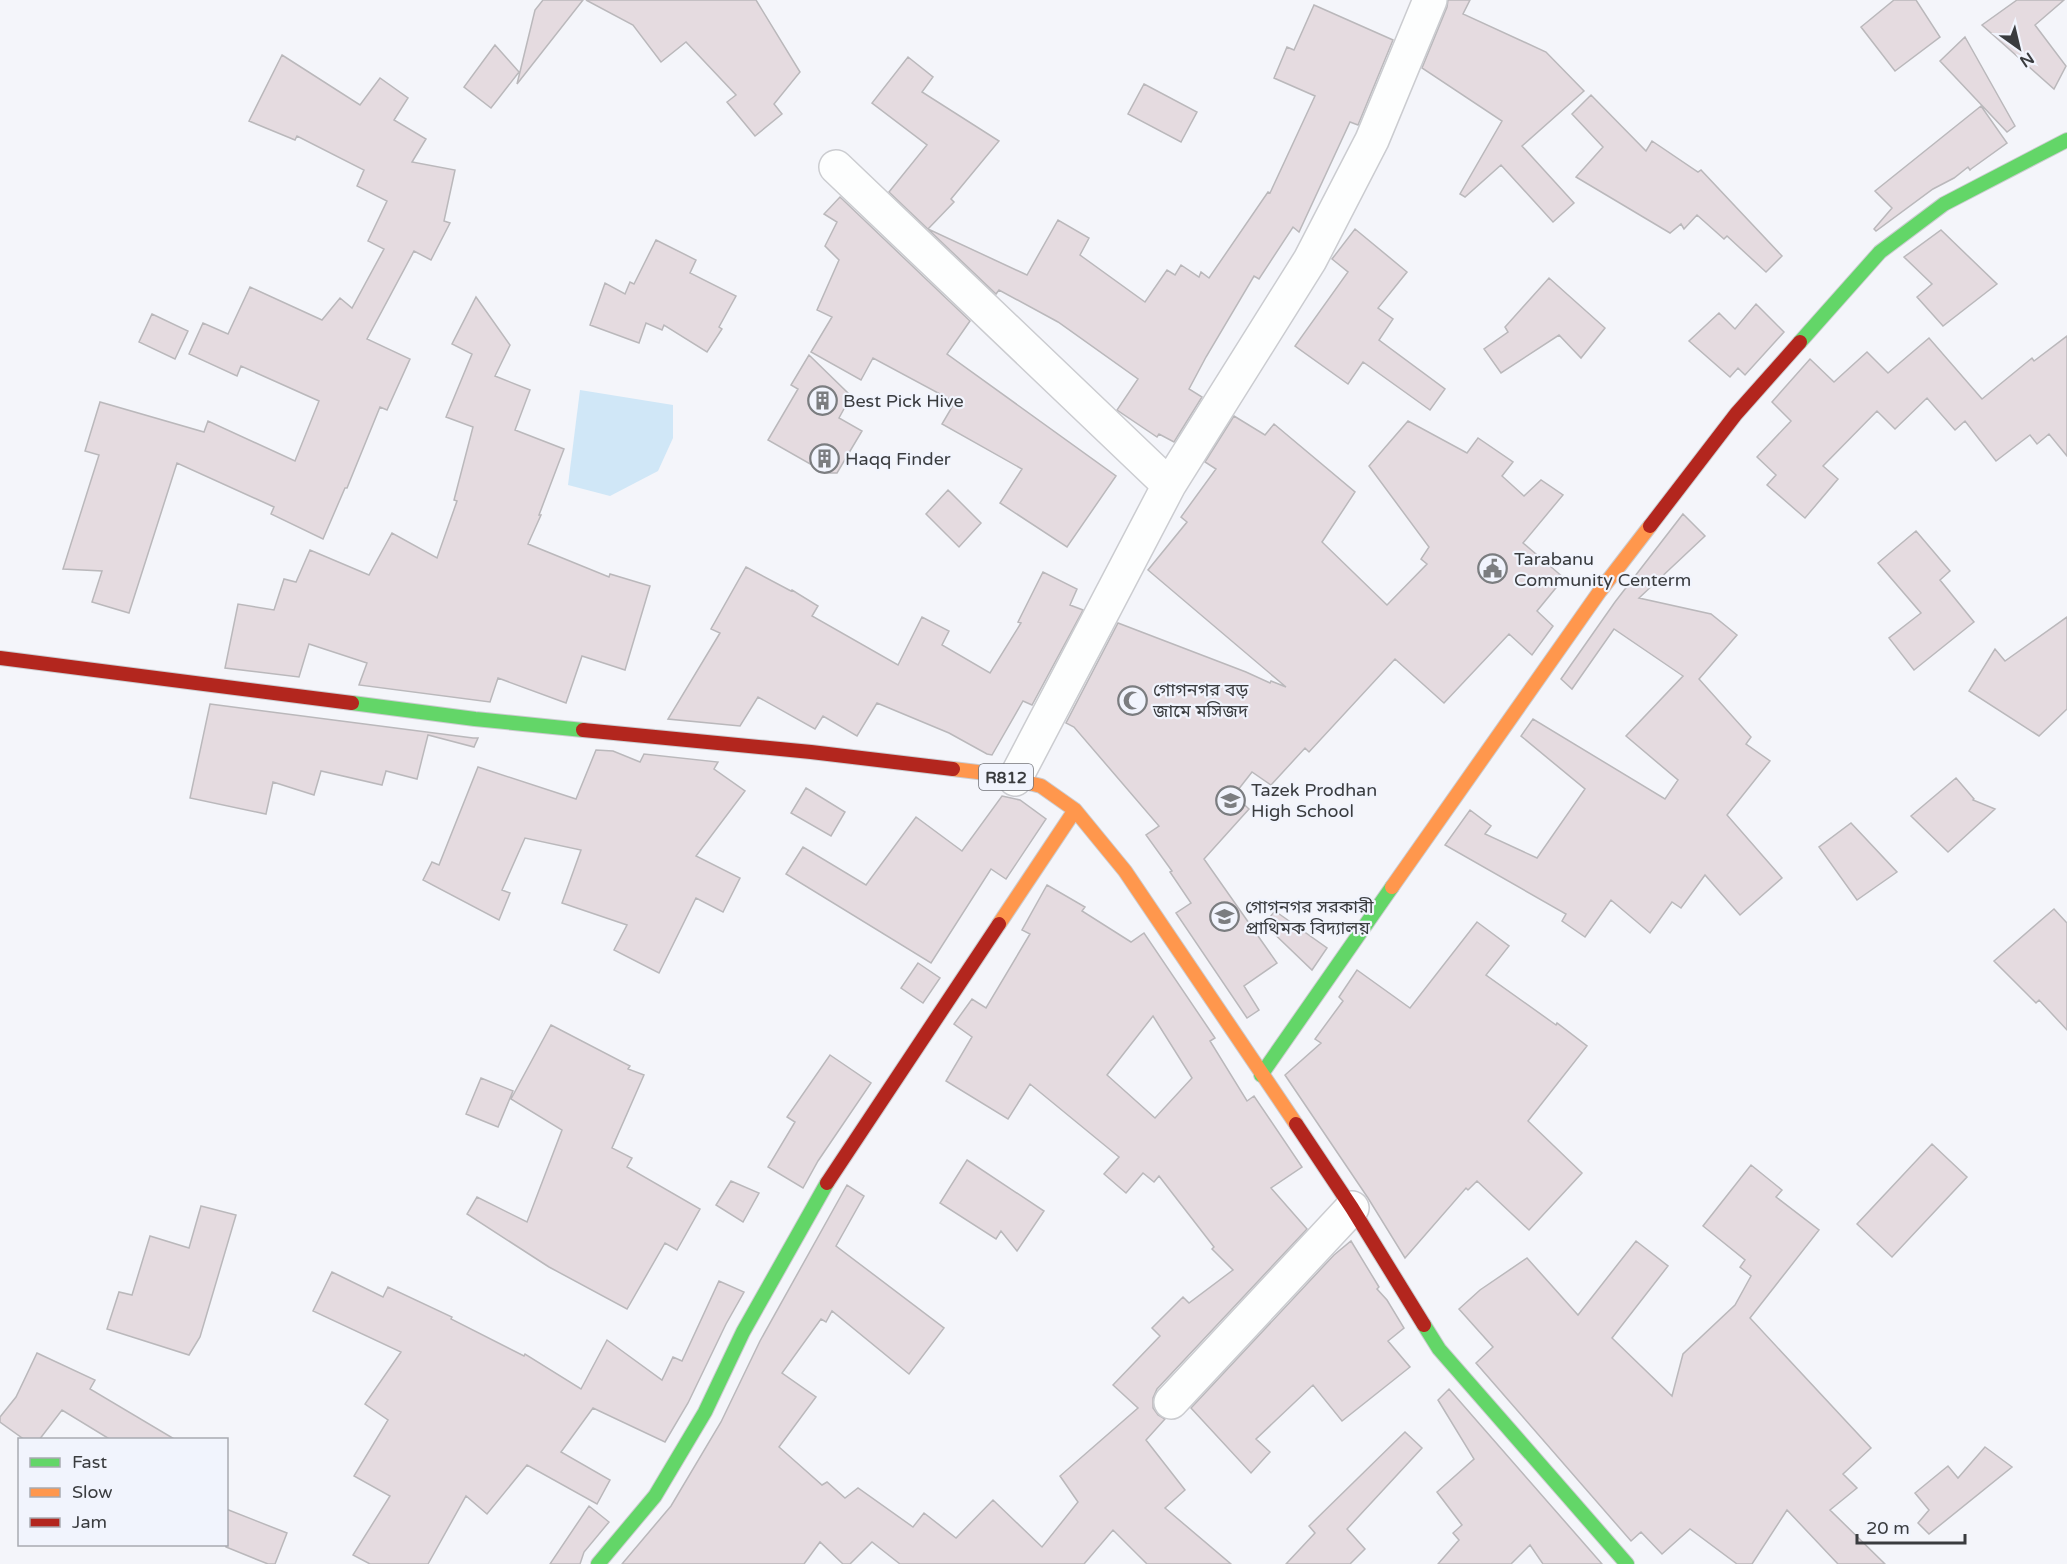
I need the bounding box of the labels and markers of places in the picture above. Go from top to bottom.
building icon: Best Pick Hive [806,385,838,417]
place label: Best Pick Hive [843,390,964,412]
building icon: Haqq Finder [808,443,840,475]
place label: Haqq Finder [845,448,951,470]
place label: Tarabanu Community Centerm [1514,548,1691,591]
public building icon: Tarabanu Community Centerm [1477,553,1509,585]
place label: গোগনগর বড় জামে মসিজদ [1152,679,1249,722]
mosque icon: গোগনগর বড় জামে মসিজদ [1116,684,1148,716]
place label: Tazek Prodhan High School [1251,779,1377,822]
school or university icon: Tazek Prodhan High School [1214,784,1246,816]
place label: গোগনগর সরকারী প্রাথিমক বিদ্যালয় [1245,896,1374,939]
school or university icon: গোগনগর সরকারী প্রাথিমক বিদ্যালয় [1208,901,1240,933]

